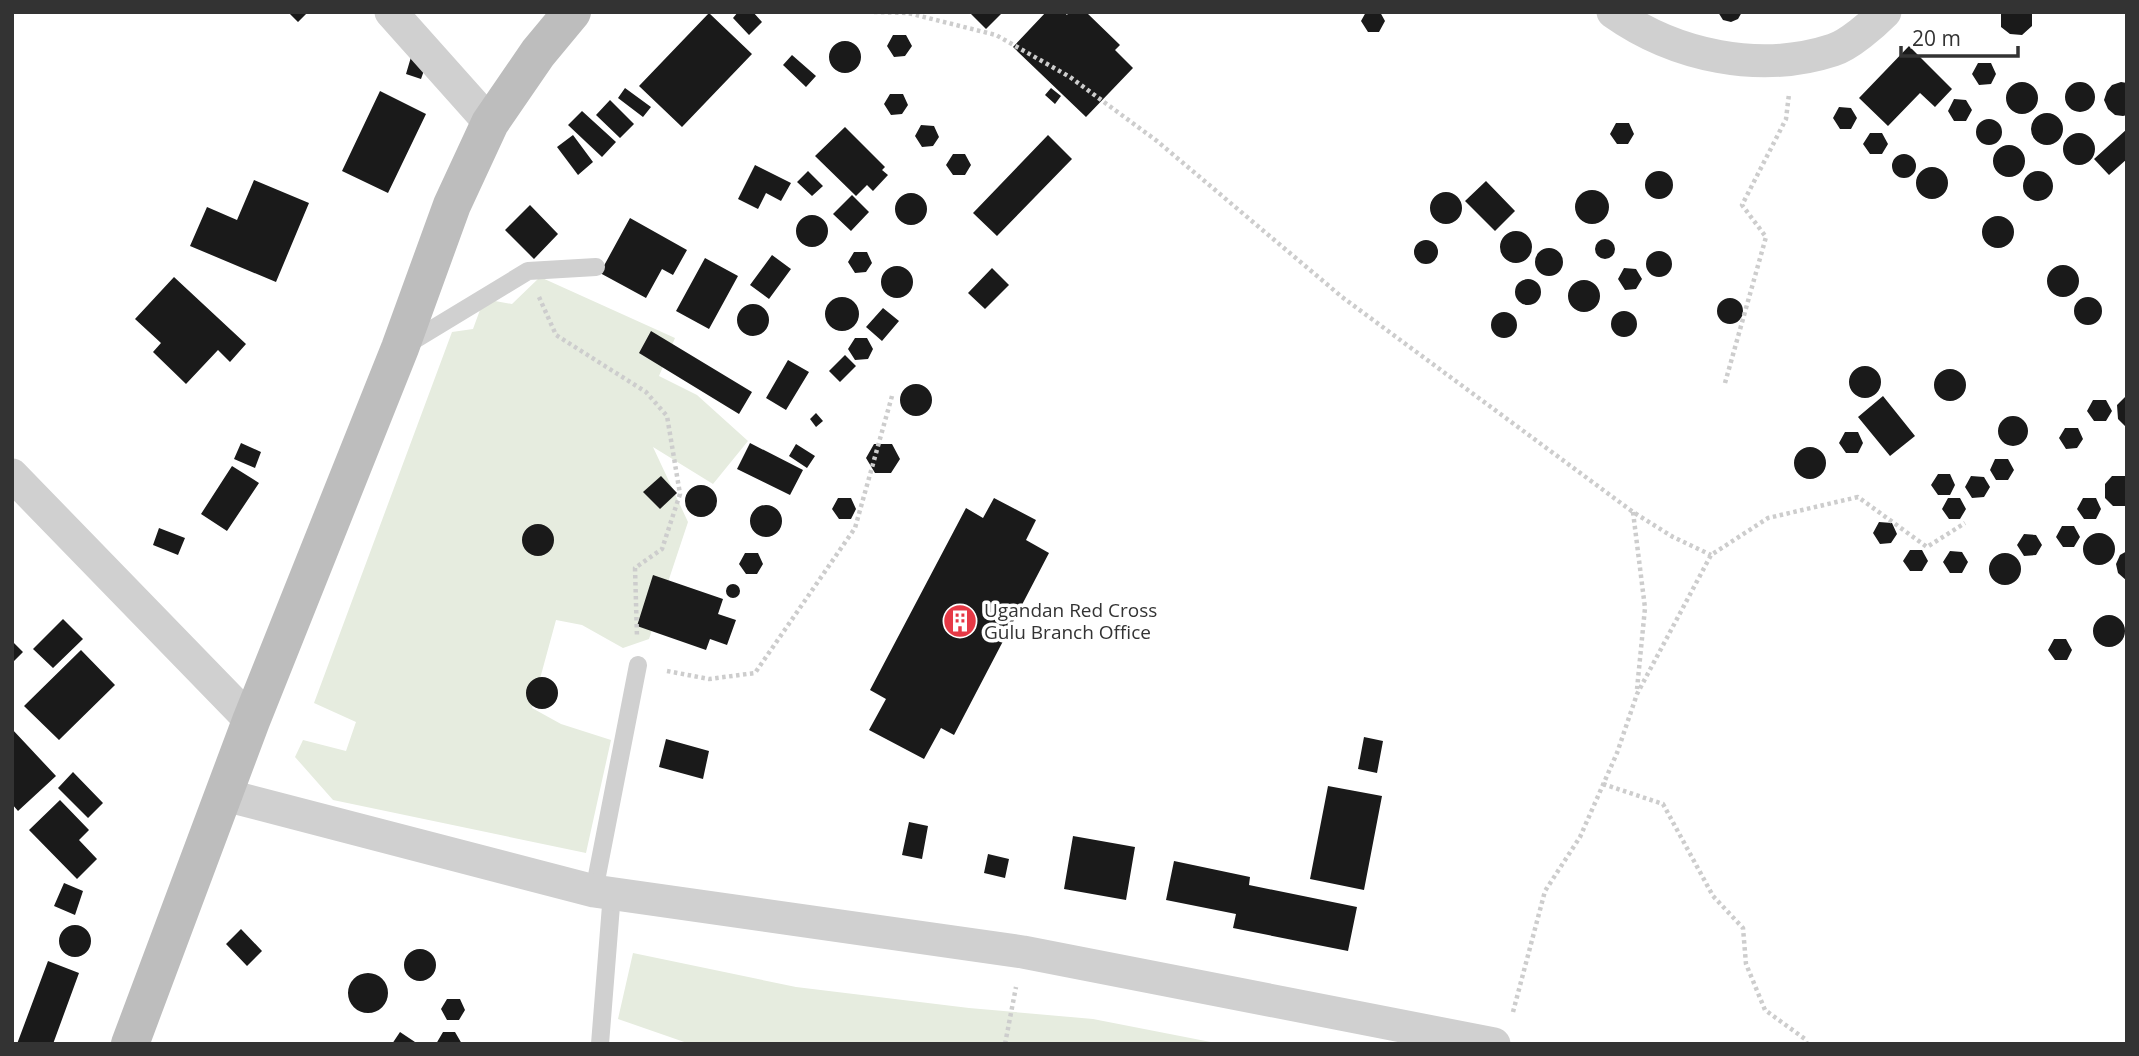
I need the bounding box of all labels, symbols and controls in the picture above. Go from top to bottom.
scale bar [1901,14,2018,58]
text: 20 m [1912,24,1961,52]
place label: Ugandan Red Cross Gulu Branch Office [984,597,1157,645]
building icon: Ugandan Red Cross Gulu Branch Office [941,602,979,640]

